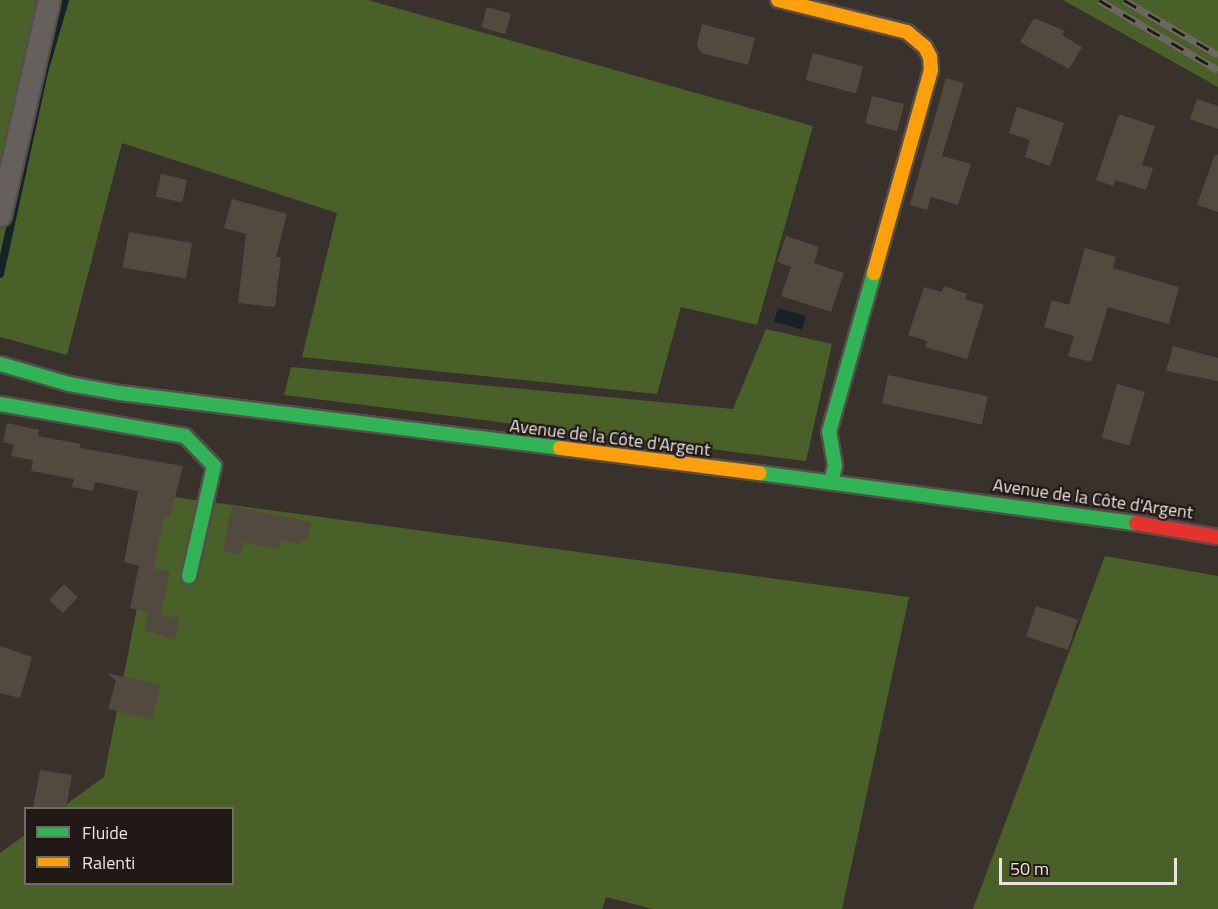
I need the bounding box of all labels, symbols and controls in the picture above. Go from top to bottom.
street label: Avenue de la Côte d'Argent [508,415,712,461]
street label: Avenue de la Côte d'Argent [991,474,1195,524]
legend [24,807,234,885]
text: Fluide [82,819,128,846]
scale bar [1002,846,1180,884]
text: Ralenti [82,849,135,876]
text: 50 m [1010,855,1049,882]

